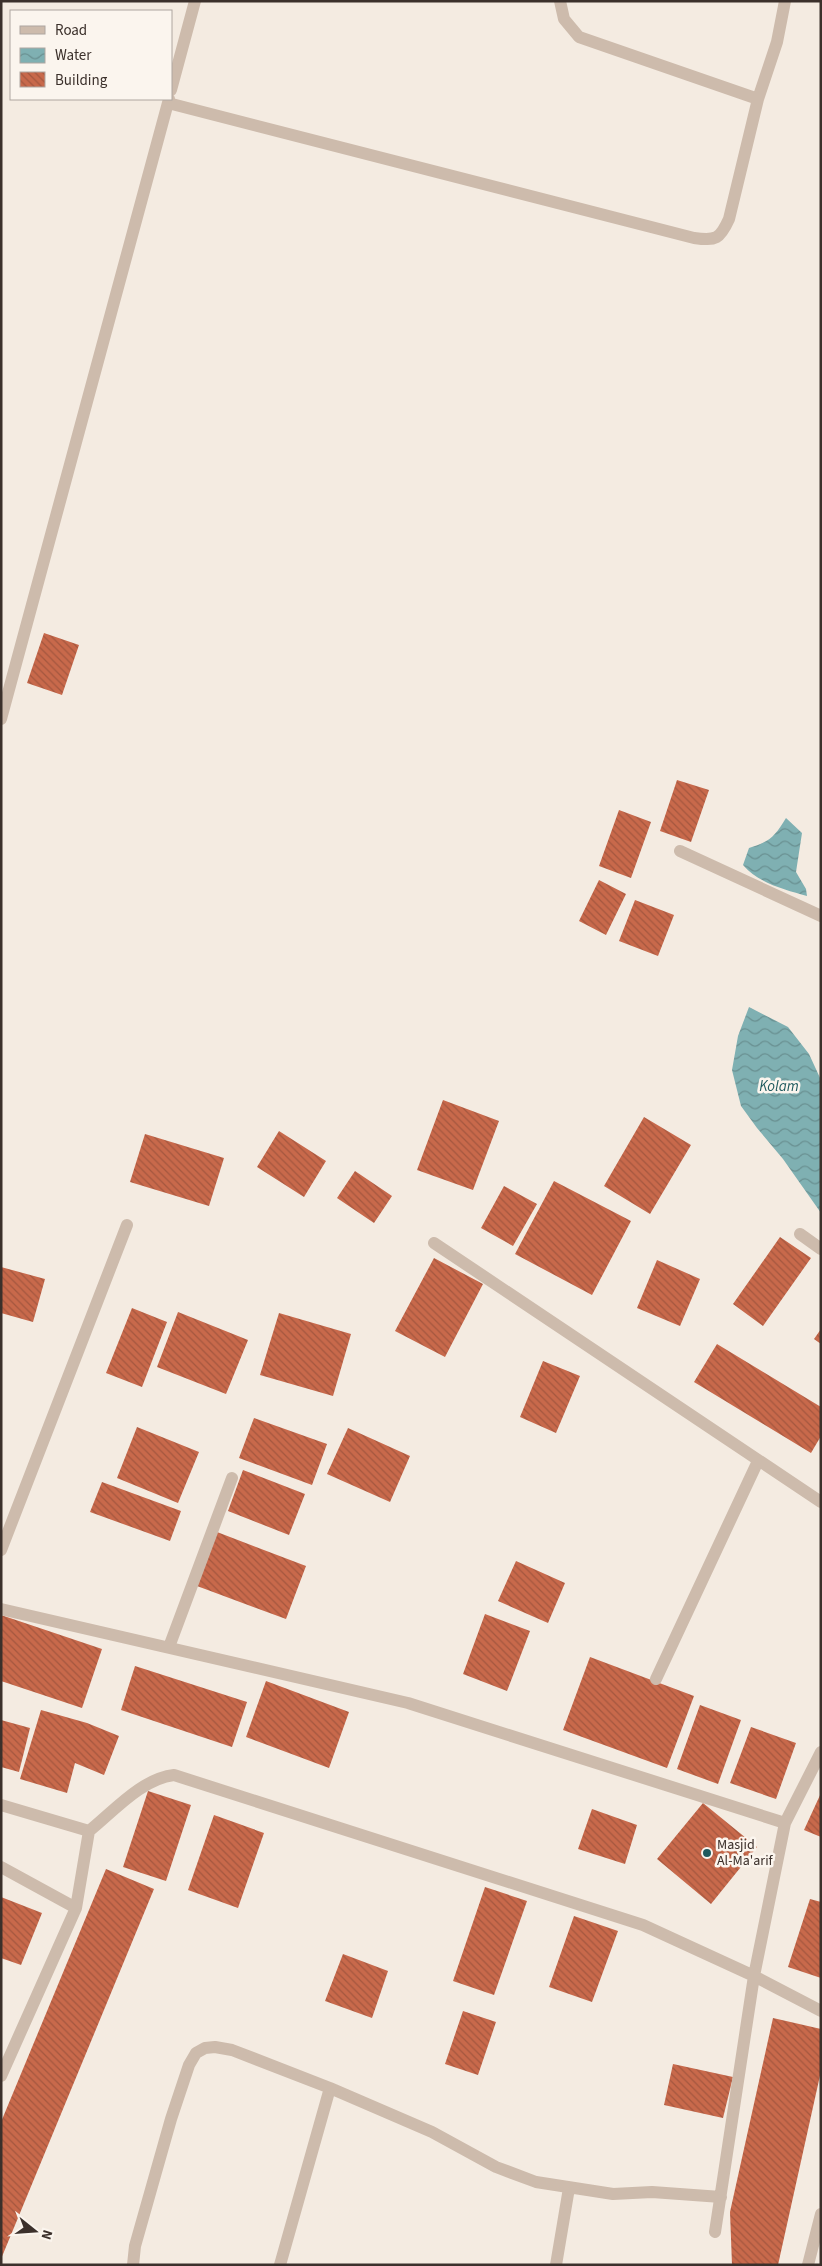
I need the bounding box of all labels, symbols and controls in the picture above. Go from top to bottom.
legend [10,10,172,100]
text: Road [55,20,87,41]
text: Water [55,45,92,66]
text: Building [55,70,108,91]
water label: Kolam [759,1076,799,1097]
place label: Masjid Al-Ma'arif [717,1835,774,1871]
marker: Masjid Al-Ma'arif [701,1847,713,1859]
north arrow [10,2206,60,2256]
text: N [36,2227,57,2242]

